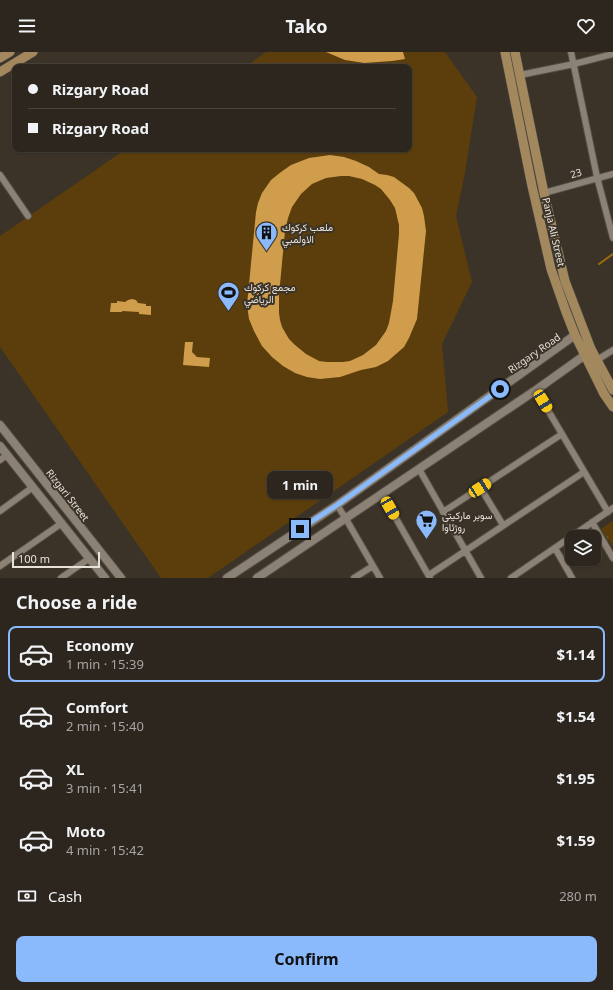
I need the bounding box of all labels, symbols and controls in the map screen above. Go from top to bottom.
text: Tako [285,14,328,38]
icon: menu [16,15,38,37]
icon: heart [575,15,597,37]
text: Rizgary Road [52,79,149,99]
text: Rizgary Road [52,118,149,138]
street label: 23 [569,165,584,181]
street label: Panja Ali Street [539,196,569,268]
building icon: ملعب كركوك الاولمبي [254,220,280,253]
place label: ملعب كركوك الاولمبي [282,220,333,248]
sports icon: مجمع كركوك الرياضي [215,280,241,313]
place label: مجمع كركوك الرياضي [244,280,296,308]
street label: Rizgary Road [505,330,563,376]
route start [491,380,509,398]
car [532,388,554,414]
street label: Rizgari Street [43,466,93,524]
callout: 1 min [267,471,333,499]
text: 1 min [282,476,318,494]
car [467,476,493,500]
car [379,495,401,521]
supermarket icon: سوبر ماركيتى روژئاوا [413,508,439,541]
place label: سوبر ماركيتى روژئاوا [442,508,492,534]
route end [291,520,309,538]
map controls [565,530,601,566]
button: layers [565,530,601,566]
scale bar [12,550,100,569]
text: 100 m [18,551,50,566]
text: Choose a ride [16,590,137,614]
text: Economy [66,635,134,655]
icon: car [18,636,54,672]
text: $1.14 [556,644,595,664]
text: 1 min · 15:39 [66,655,144,673]
text: Comfort [66,697,128,717]
icon: car [18,698,54,734]
text: $1.54 [556,706,595,726]
text: 2 min · 15:40 [66,717,144,735]
text: XL [66,759,84,779]
icon: car [18,760,54,796]
text: $1.95 [556,768,595,788]
text: 3 min · 15:41 [66,779,144,797]
text: Moto [66,821,105,841]
icon: car [18,822,54,858]
text: $1.59 [556,830,595,850]
text: 4 min · 15:42 [66,841,144,859]
icon: cash [16,885,38,907]
text: Cash [48,886,82,906]
text: 280 m [559,887,597,905]
button: Confirm [16,936,597,982]

